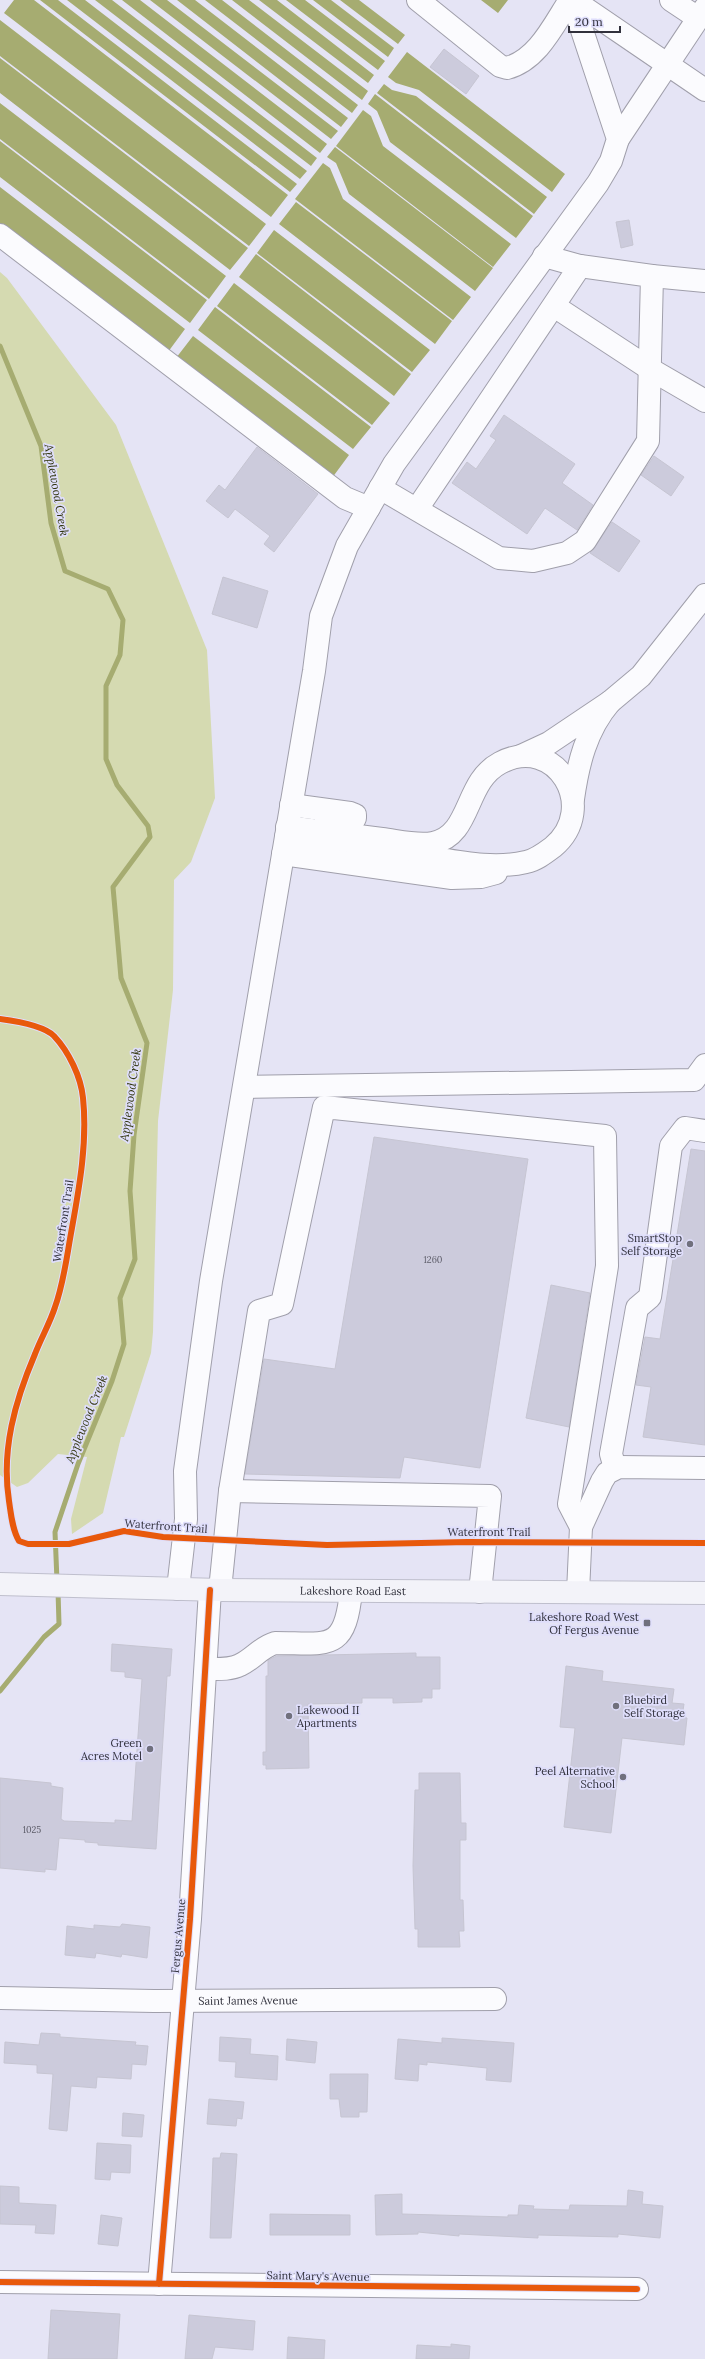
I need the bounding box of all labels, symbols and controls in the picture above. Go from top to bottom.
scale bar [569,8,620,34]
text: 20 m [575,14,603,29]
water label: Applewood Creek [41,442,72,537]
water label: Applewood Creek [116,1048,144,1143]
street label: Waterfront Trail [50,1179,76,1263]
place label: SmartStop Self Storage [621,1231,682,1258]
marker: SmartStop Self Storage [685,1239,695,1249]
house number: 1260 [424,1254,443,1265]
water label: Applewood Creek [61,1373,110,1466]
street label: Waterfront Trail [124,1516,208,1536]
street label: Waterfront Trail [448,1525,530,1539]
street label: Lakeshore Road East [300,1583,407,1598]
place label: Lakeshore Road West Of Fergus Avenue [529,1610,640,1637]
marker: Lakeshore Road West Of Fergus Avenue [642,1618,652,1628]
place label: Bluebird Self Storage [624,1693,685,1720]
marker: Bluebird Self Storage [611,1701,621,1711]
place label: Lakewood II Apartments [296,1703,360,1730]
marker: Lakewood II Apartments [284,1711,294,1721]
place label: Green Acres Motel [80,1736,142,1763]
marker: Green Acres Motel [145,1744,155,1754]
place label: Peel Alternative School [535,1764,615,1791]
marker: Peel Alternative School [618,1772,628,1782]
house number: 1025 [23,1824,41,1835]
street label: Fergus Avenue [168,1898,188,1974]
street label: Saint James Avenue [198,1993,298,2008]
street label: Saint Mary's Avenue [266,2268,370,2284]

